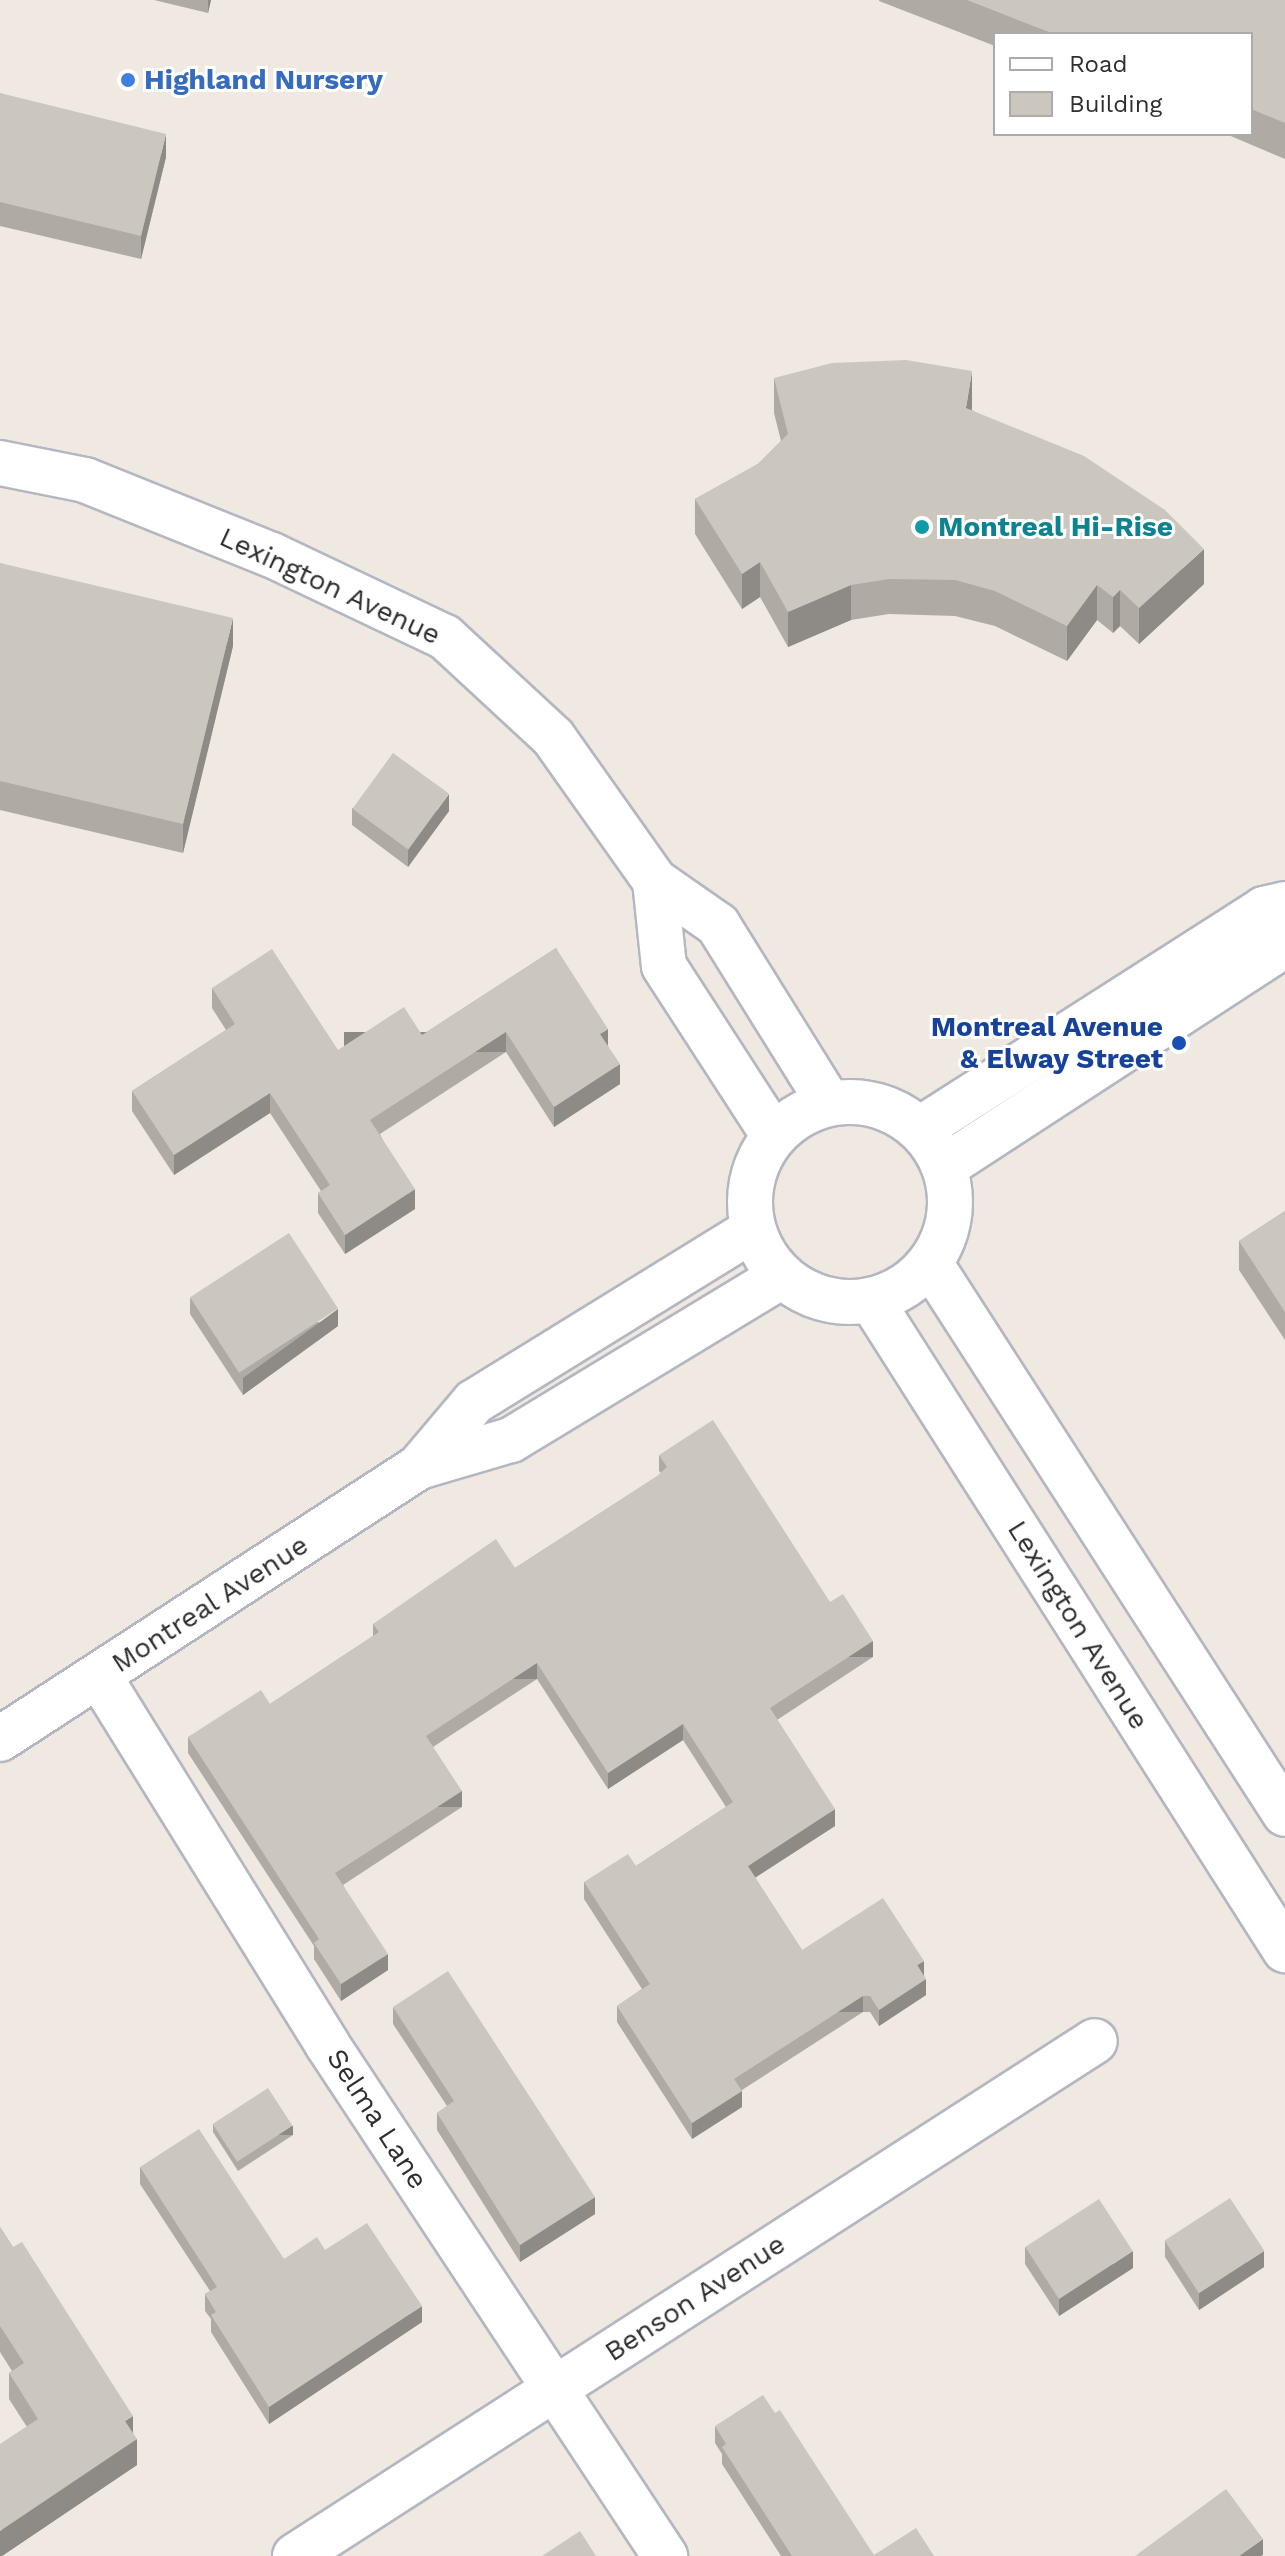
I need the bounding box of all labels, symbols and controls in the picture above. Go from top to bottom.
legend [993,32,1253,136]
text: Road [1069,50,1128,78]
place label: Highland Nursery [144,63,383,97]
marker: Highland Nursery [119,71,137,89]
text: Building [1069,90,1162,118]
place label: Montreal Hi-Rise [938,510,1173,544]
marker: Montreal Hi-Rise [913,518,931,536]
street label: Lexington Avenue [214,520,446,652]
place label: Montreal Avenue & Elway Street [930,1010,1163,1076]
marker: Montreal Avenue & Elway Street [1170,1034,1188,1052]
street label: Lexington Avenue [1000,1514,1156,1736]
street label: Montreal Avenue [105,1527,315,1681]
street label: Selma Lane [319,2042,435,2196]
street label: Benson Avenue [598,2227,792,2369]

